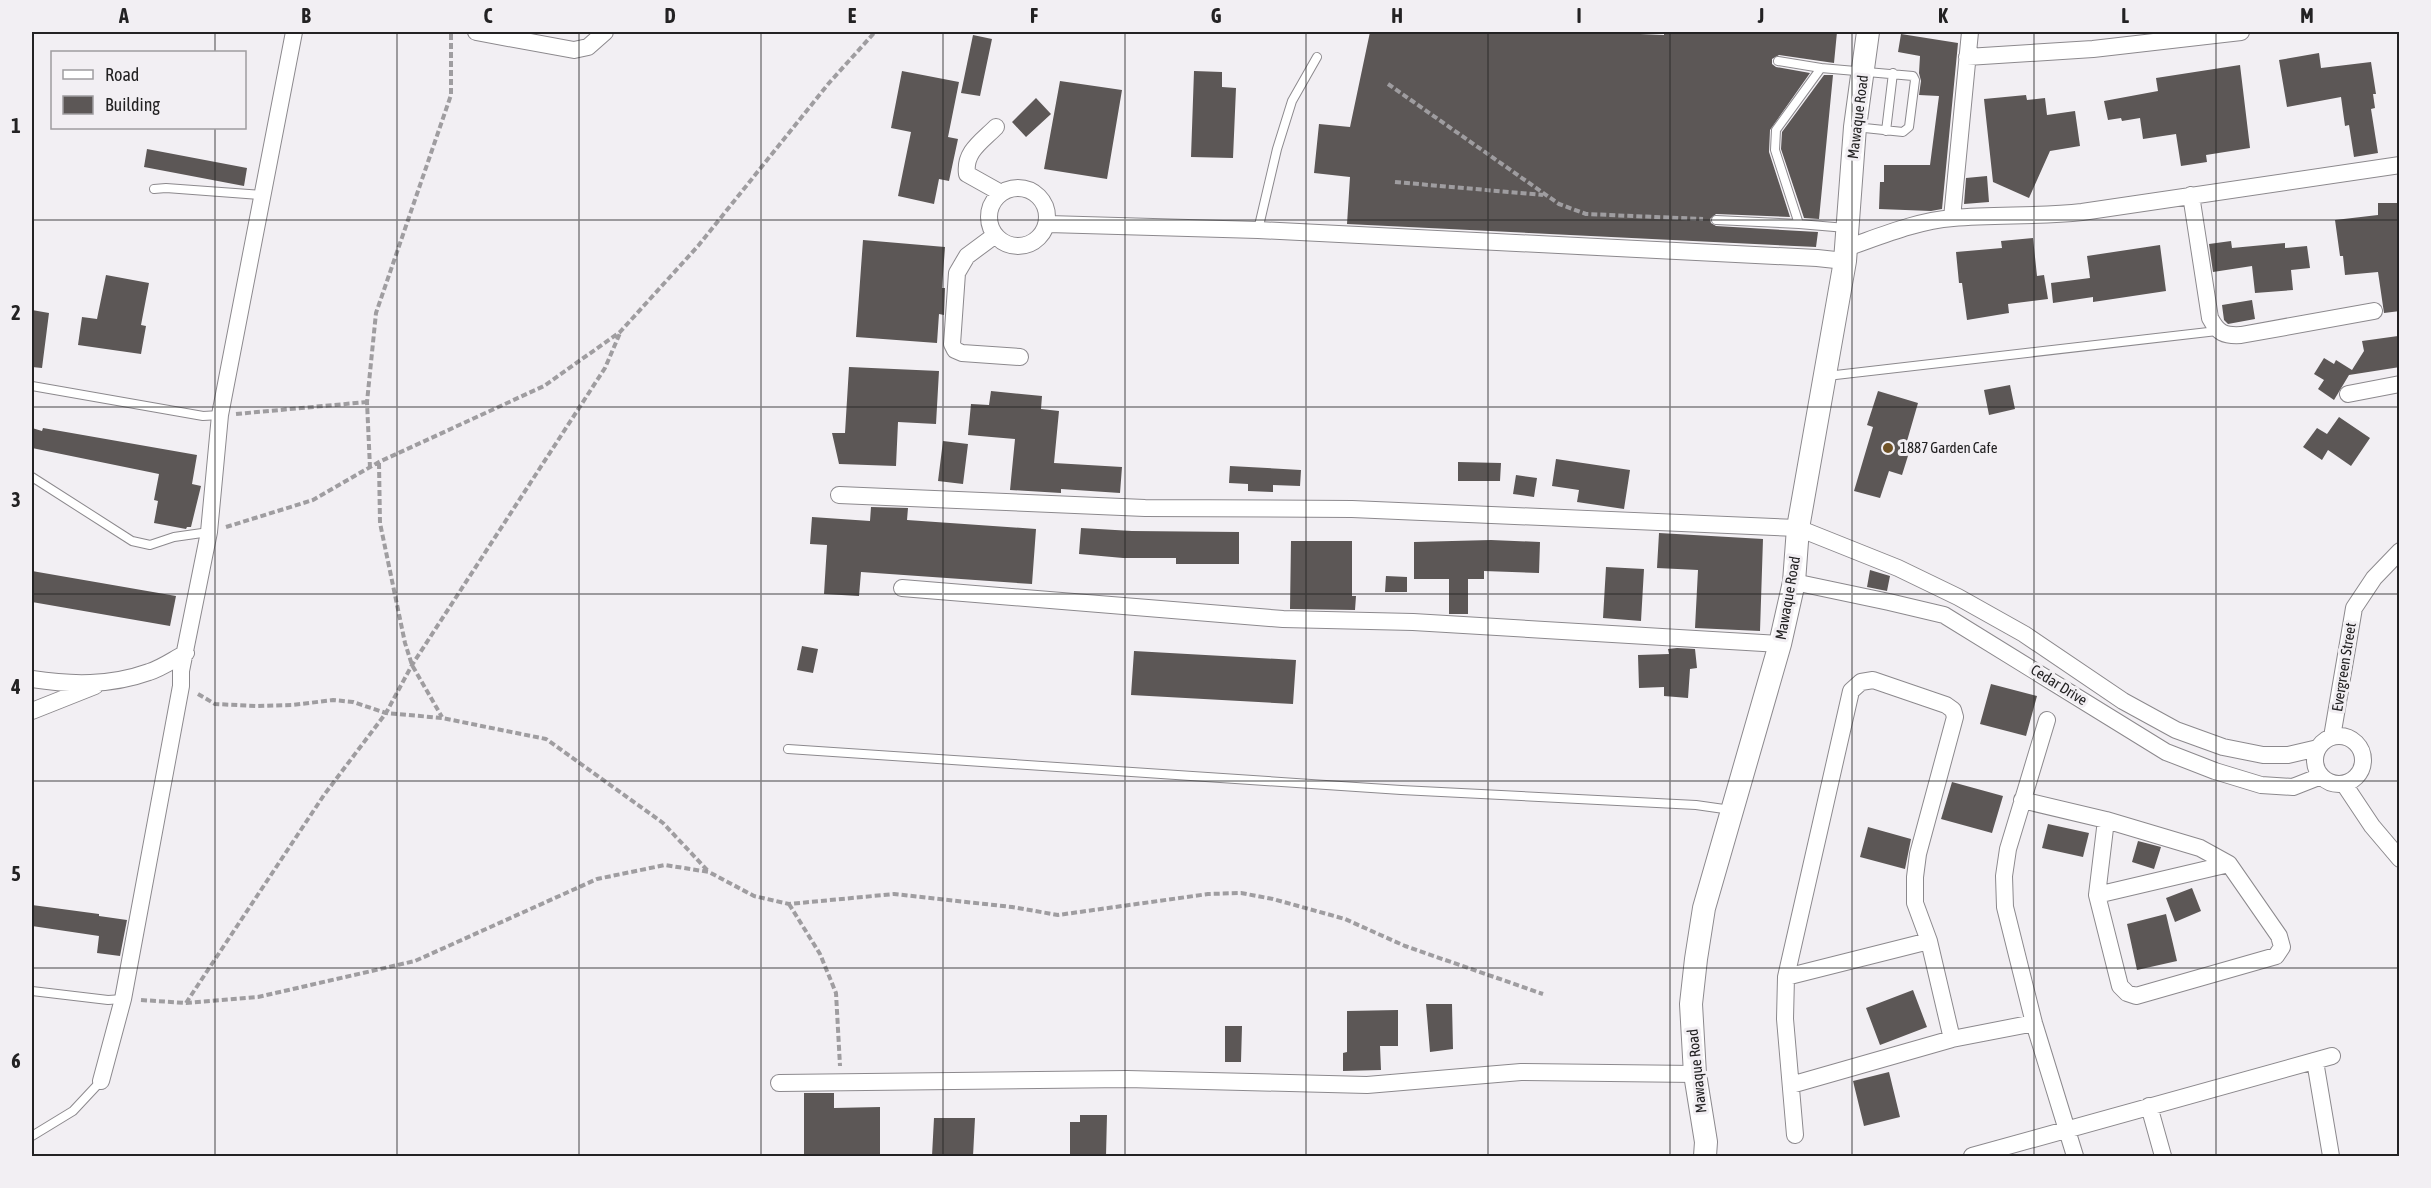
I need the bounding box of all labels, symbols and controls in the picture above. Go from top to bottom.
text: A [118,4,129,27]
text: B [301,4,311,27]
text: C [484,4,493,27]
text: D [664,4,676,27]
text: E [848,4,857,27]
text: F [1030,4,1038,27]
text: G [1211,4,1222,27]
text: H [1391,4,1403,27]
text: I [1576,4,1582,27]
text: J [1757,4,1764,27]
text: K [1938,4,1948,27]
text: L [2121,4,2129,27]
text: M [2300,4,2314,27]
legend [51,51,246,129]
text: Road [105,64,139,85]
street label: Mawaque Road [1844,74,1871,160]
text: Building [105,94,160,115]
text: 1 [11,114,21,137]
text: 2 [11,301,21,324]
place label: 1887 Garden Cafe [1900,439,1998,456]
marker: 1887 Garden Cafe [1881,441,1895,455]
text: 3 [11,488,21,511]
street label: Mawaque Road [1772,555,1803,641]
street label: Evergreen Street [2328,621,2359,713]
street label: Cedar Drive [2028,661,2091,709]
text: 4 [10,675,21,698]
text: 5 [11,862,21,885]
street label: Mawaque Road [1684,1028,1709,1114]
text: 6 [11,1049,21,1072]

